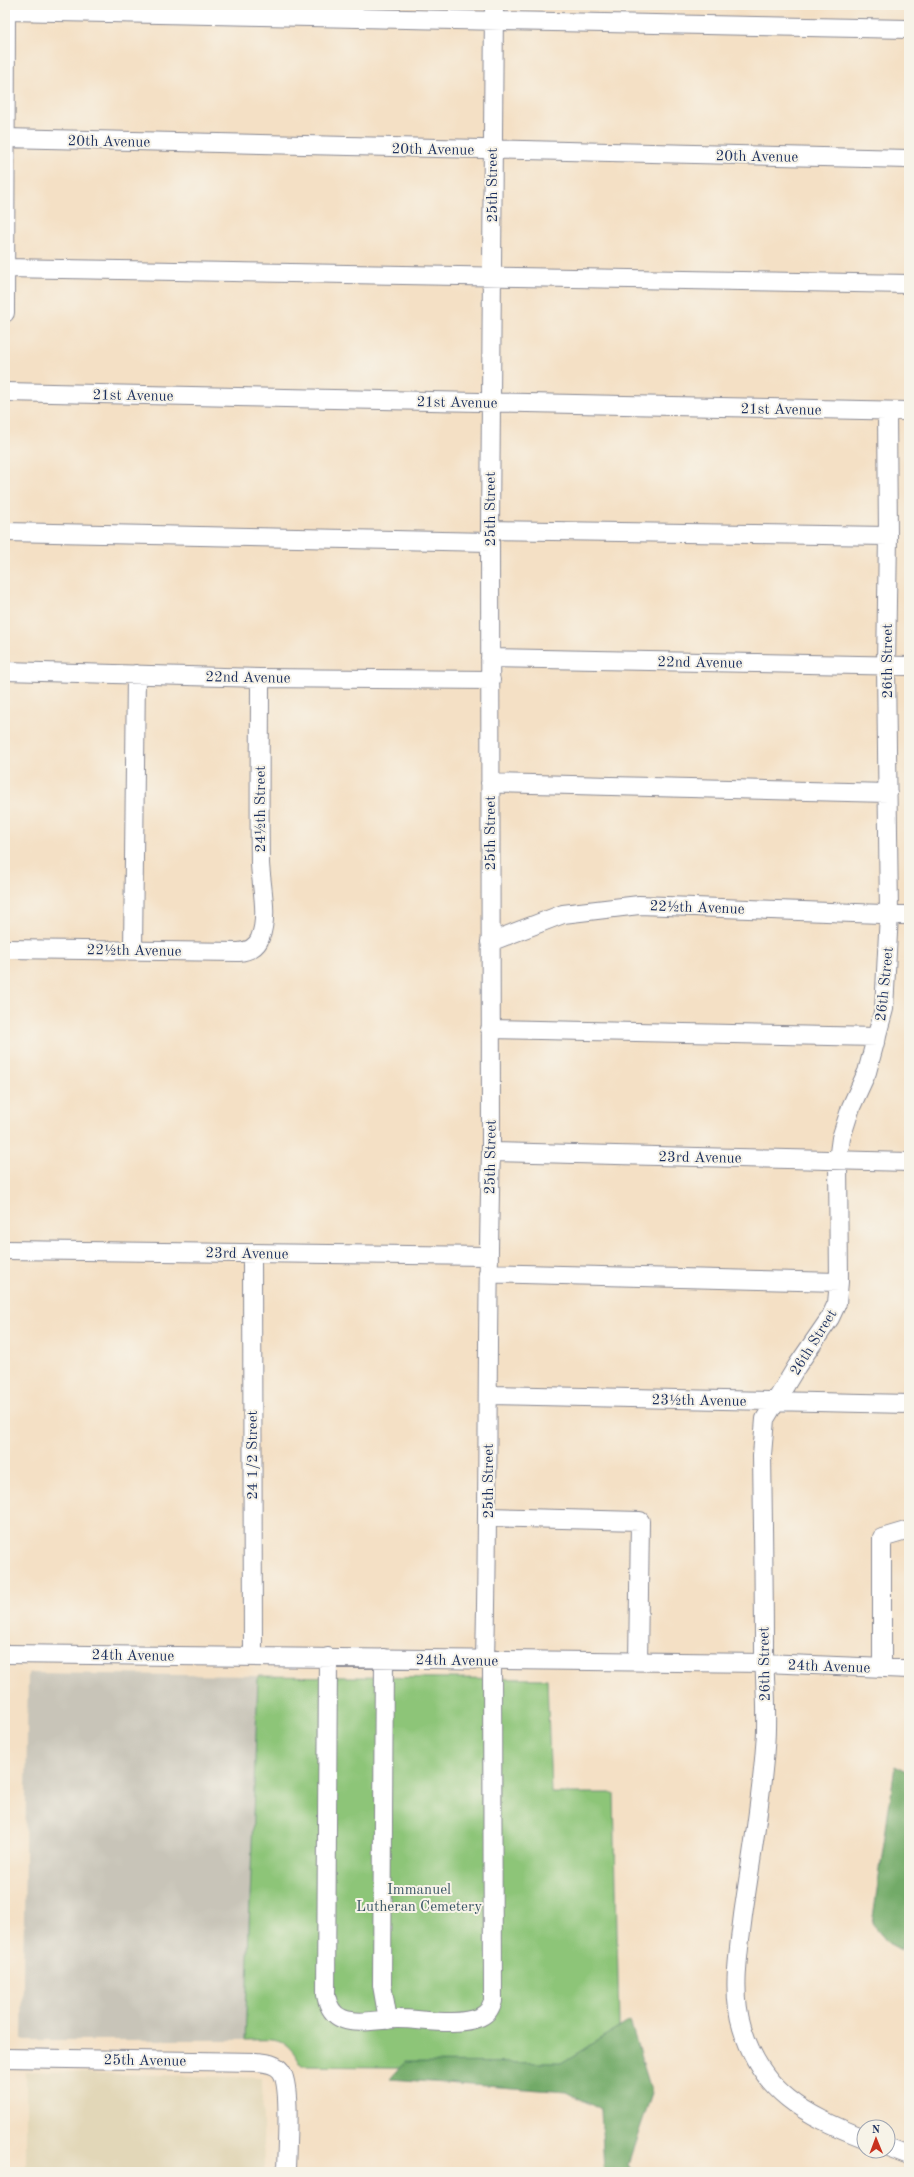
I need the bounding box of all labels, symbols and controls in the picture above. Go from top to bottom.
street label: 20th Avenue [68,134,151,151]
street label: 20th Avenue [392,142,475,159]
street label: 25th Street [486,148,501,222]
street label: 20th Avenue [716,149,799,166]
street label: 21st Avenue [92,388,174,405]
street label: 21st Avenue [416,395,498,412]
street label: 21st Avenue [740,402,822,419]
street label: 25th Street [484,472,499,546]
street label: 26th Street [881,624,896,698]
street label: 22nd Avenue [657,655,743,672]
street label: 22nd Avenue [205,670,291,687]
street label: 24½th Street [254,765,269,853]
street label: 25th Street [484,796,499,870]
street label: 22½th Avenue [649,899,745,918]
street label: 22½th Avenue [86,943,182,960]
street label: 26th Street [874,946,897,1022]
street label: 25th Street [483,1120,500,1195]
street label: 23rd Avenue [658,1150,742,1167]
street label: 23rd Avenue [205,1246,289,1263]
street label: 26th Street [788,1307,840,1378]
street label: 23½th Avenue [651,1393,747,1410]
street label: 24 1/2 Street [246,1410,261,1500]
street label: 25th Street [482,1444,497,1518]
street label: 26th Street [757,1626,774,1701]
street label: 24th Avenue [92,1648,175,1665]
street label: 24th Avenue [416,1653,499,1670]
street label: 24th Avenue [787,1659,871,1676]
park label: Immanuel Lutheran Cemetery [356,1883,482,1915]
street label: 25th Avenue [104,2053,187,2070]
north arrow [856,2119,896,2159]
text: N [872,2125,881,2136]

